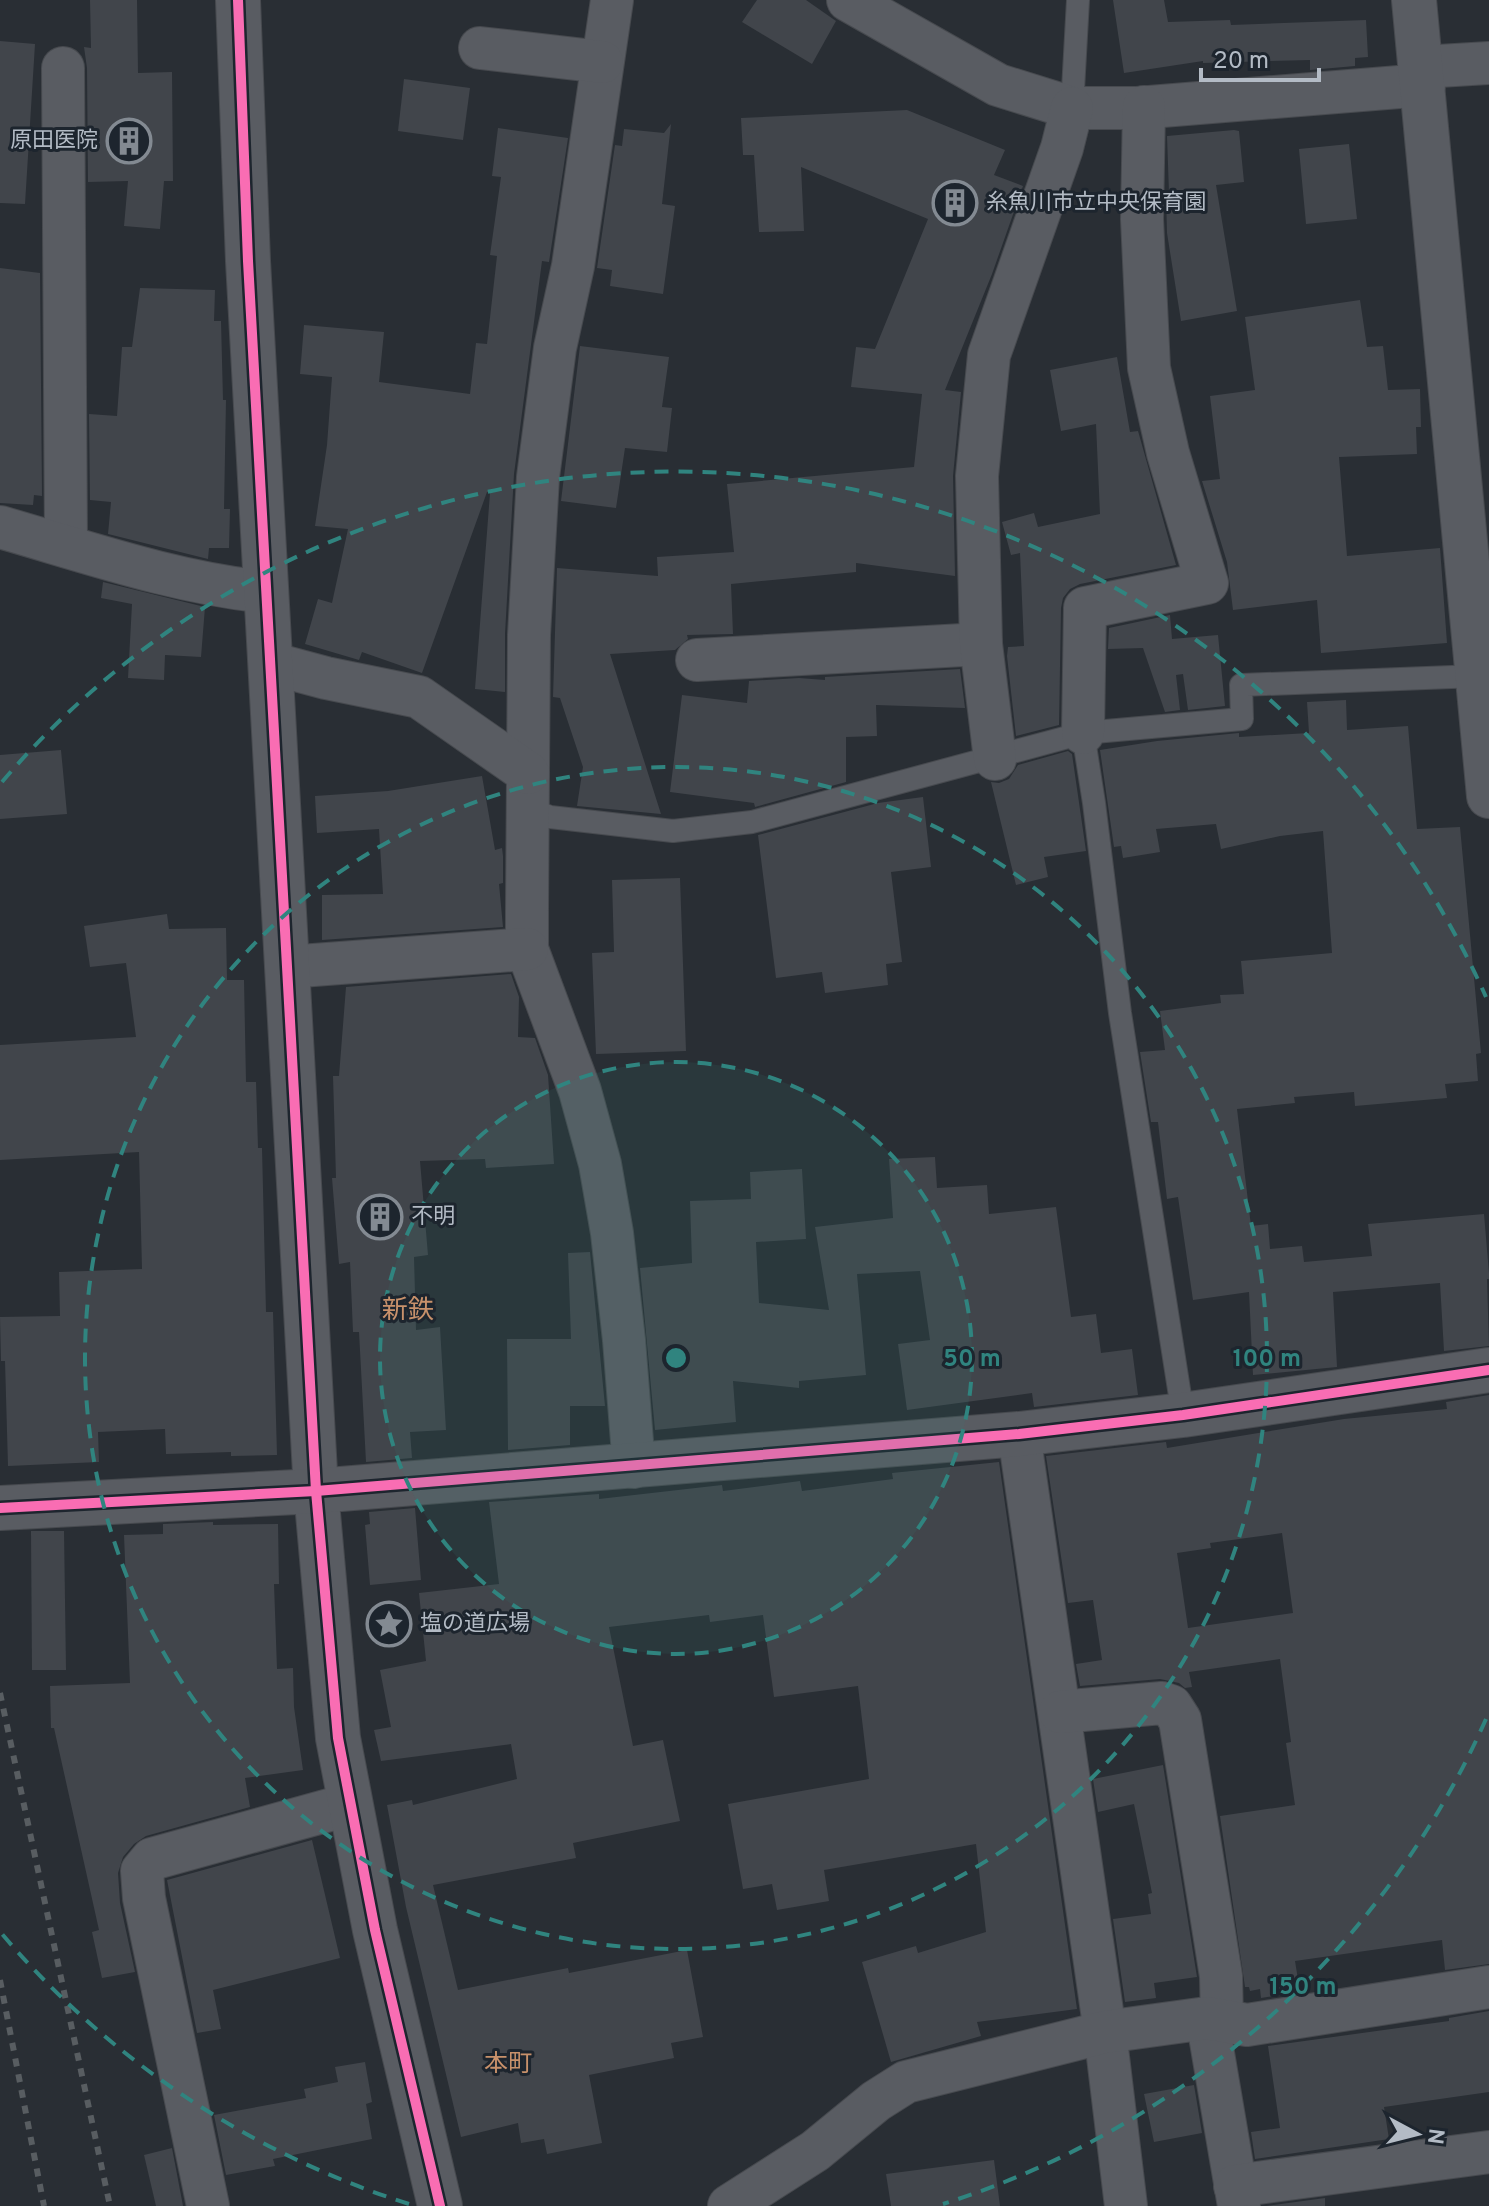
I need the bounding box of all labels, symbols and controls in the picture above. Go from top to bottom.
scale bar [1201,32,1319,82]
text: 20 m [1213,47,1269,77]
building icon: 原田医院 [105,117,153,165]
place label: 原田医院 [10,128,98,155]
building icon: 糸魚川市立中央保育園 [931,179,979,227]
place label: 糸魚川市立中央保育園 [986,190,1206,217]
building icon: 不明 [356,1193,404,1241]
place label: 不明 [411,1204,455,1231]
district label: 新鉄 [382,1295,434,1328]
centre of rings [662,1344,690,1372]
text: 50 m [943,1345,1001,1375]
text: 100 m [1233,1345,1301,1375]
place icon: 塩の道広場 [365,1600,413,1648]
place label: 塩の道広場 [420,1611,530,1638]
text: 150 m [1269,1973,1337,2003]
district label: 本町 [484,2050,532,2080]
north arrow [1377,2094,1457,2174]
text: N [1420,2127,1449,2146]

